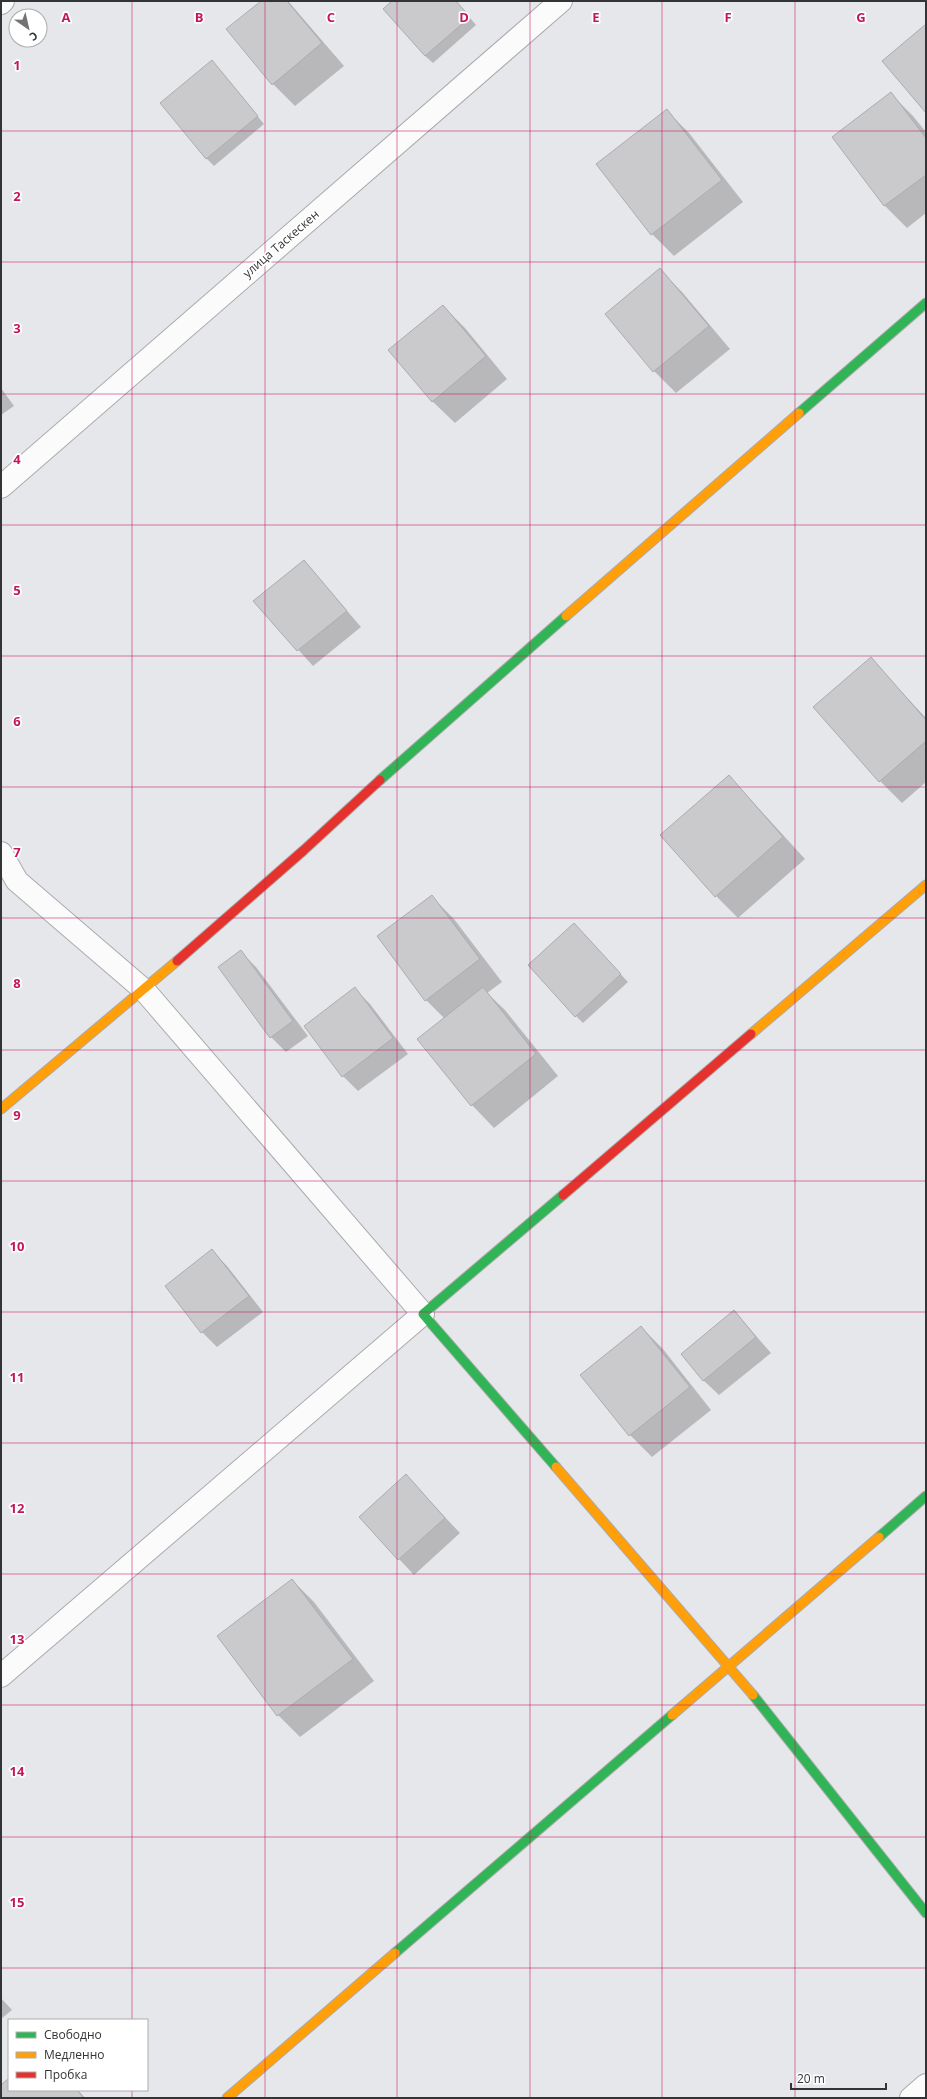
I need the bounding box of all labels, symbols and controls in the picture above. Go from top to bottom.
north arrow [8,8,48,48]
text: A [62,8,71,26]
text: B [195,8,204,26]
text: C [327,8,335,26]
text: D [459,8,469,26]
text: E [592,8,600,26]
text: F [724,8,732,26]
text: G [856,8,866,26]
text: С [27,29,41,45]
text: 1 [13,56,21,74]
text: 2 [13,187,21,205]
street label: улица Таскескен [239,206,322,282]
text: 3 [13,319,21,337]
text: 4 [13,450,21,468]
text: 5 [13,581,21,599]
text: 6 [13,712,21,730]
text: 7 [13,843,21,861]
text: 8 [13,974,21,992]
text: 9 [13,1106,21,1124]
text: 10 [10,1237,24,1255]
text: 11 [10,1368,24,1386]
text: 12 [10,1499,25,1517]
text: 13 [10,1630,24,1648]
text: 14 [10,1762,25,1780]
text: 15 [10,1893,24,1911]
legend [8,2019,148,2091]
text: Свободно [44,2026,102,2043]
text: Медленно [44,2046,104,2063]
scale bar [791,2065,886,2091]
text: Пробка [44,2066,87,2083]
text: 20 m [797,2070,825,2087]

